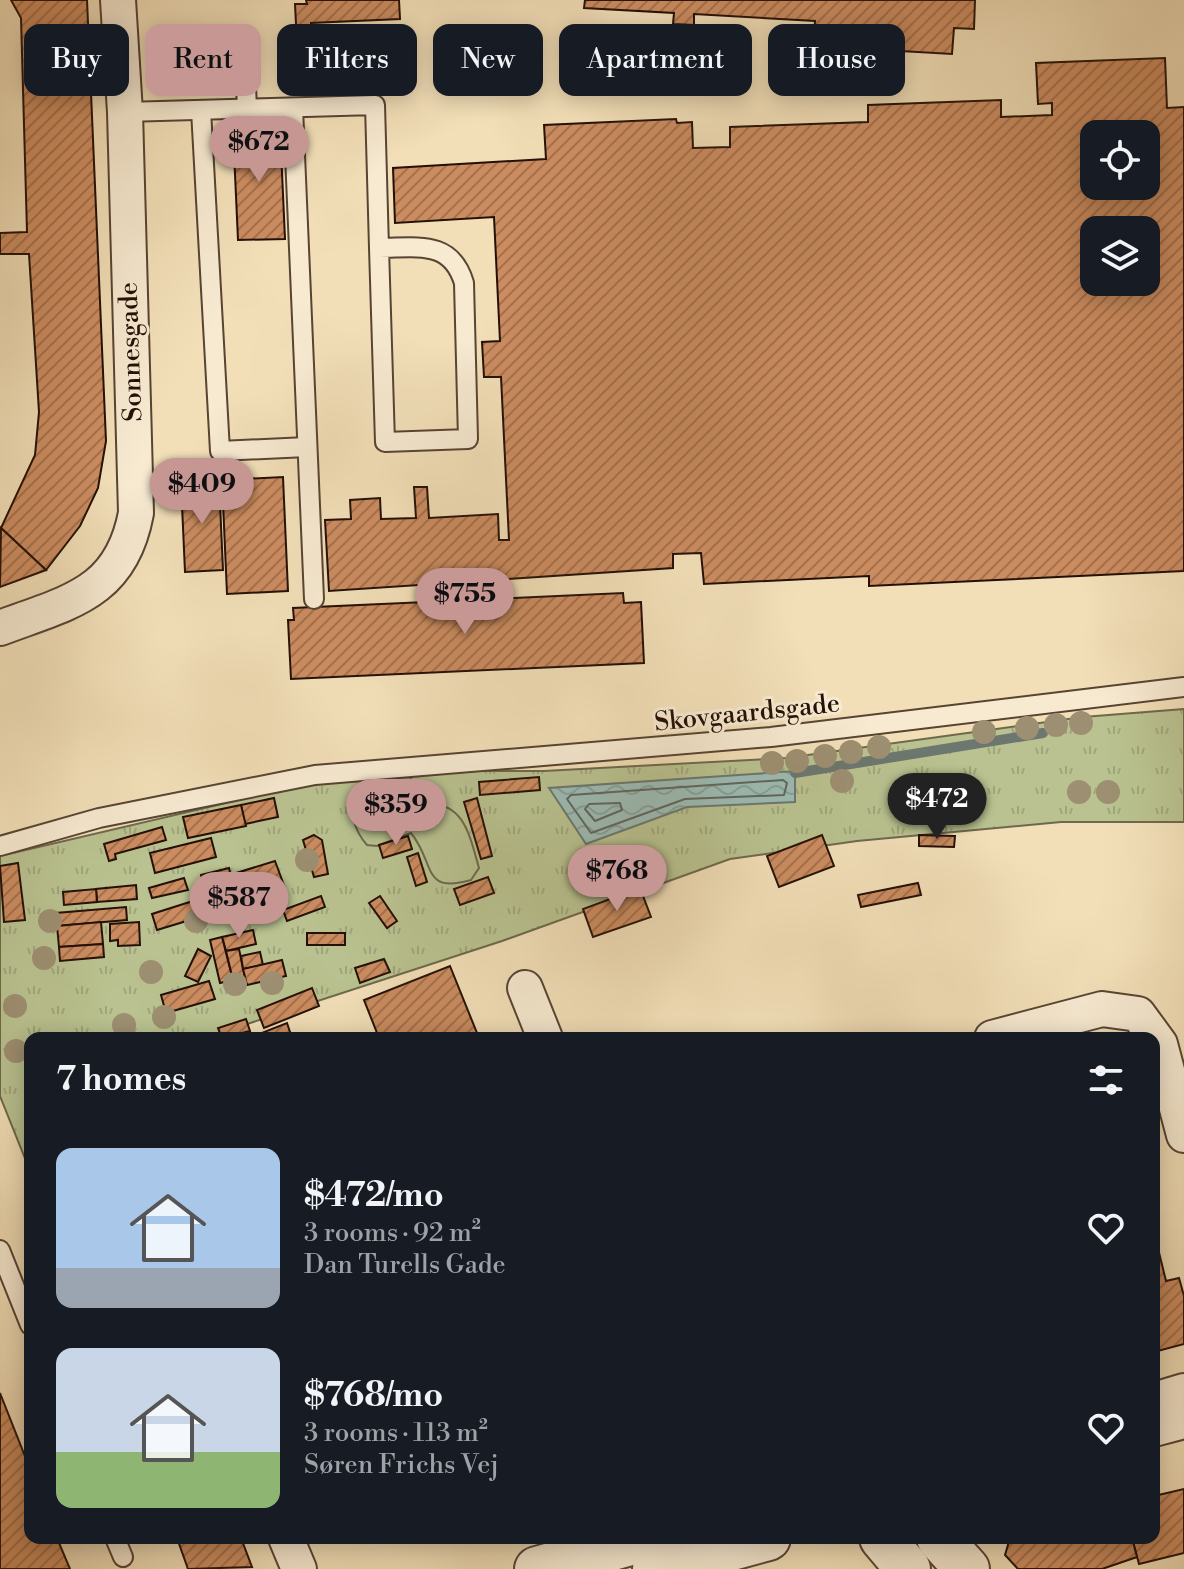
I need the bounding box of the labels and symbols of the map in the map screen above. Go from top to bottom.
pin: $672 [212,116,306,184]
street label: Sonnesgade [113,282,149,422]
pin: $409 [155,458,249,526]
pin: $755 [418,568,512,636]
street label: Skovgaardsgade [653,687,841,739]
pin: $472 [890,773,984,841]
pin: $359 [349,779,443,847]
pin: $768 [570,845,664,913]
pin: $587 [192,872,286,940]

